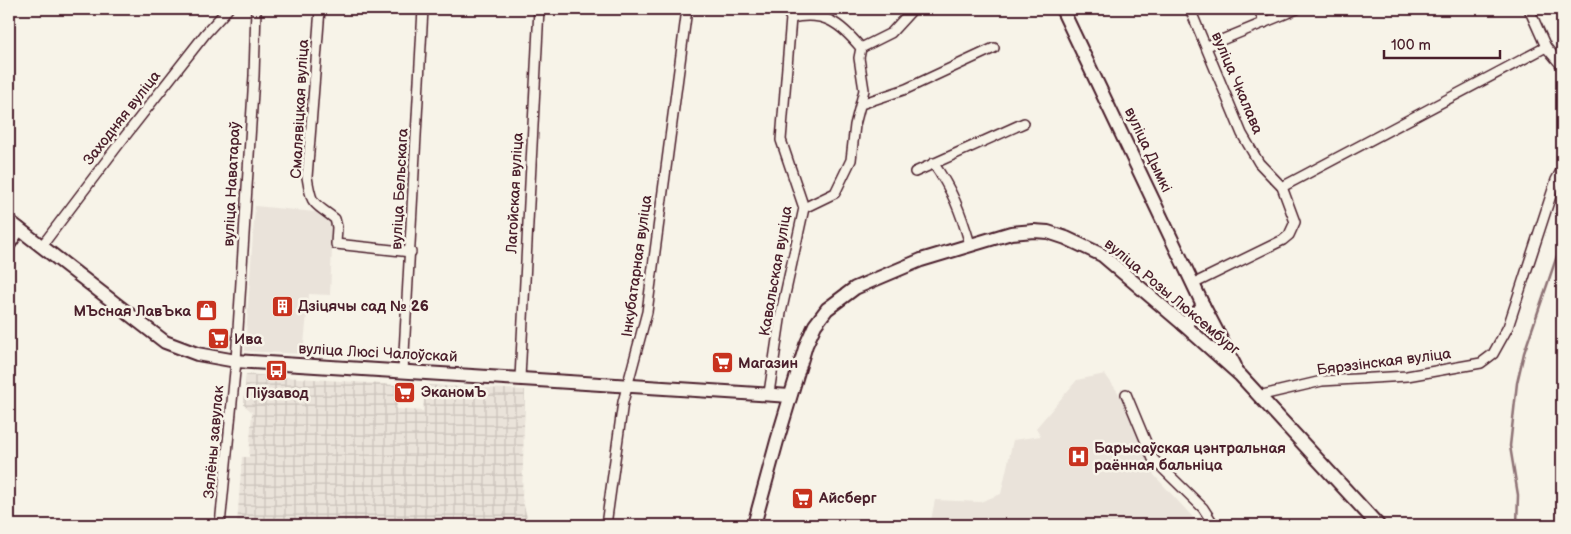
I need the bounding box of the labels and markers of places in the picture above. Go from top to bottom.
building icon: Дзіцячы сад № 26 [270,294,294,318]
place label: Дзіцячы сад № 26 [298,297,429,316]
shop icon: МЪсная ЛавЪка [195,299,219,323]
place label: МЪсная ЛавЪка [73,302,191,321]
supermarket icon: Ива [206,327,230,351]
place label: Ива [234,330,262,349]
supermarket icon: Магазин [710,351,734,375]
place label: Магазин [738,354,798,373]
bus stop icon: Піўзавод [265,358,289,382]
supermarket icon: ЭканомЪ [393,380,417,404]
place label: ЭканомЪ [421,383,487,402]
place label: Піўзавод [245,384,309,403]
place label: Барысаўская цэнтральная раённая бальніца [1094,439,1286,475]
hospital icon: Барысаўская цэнтральная раённая бальніца [1066,445,1090,469]
supermarket icon: Айсберг [791,486,815,510]
place label: Айсберг [818,489,877,508]

